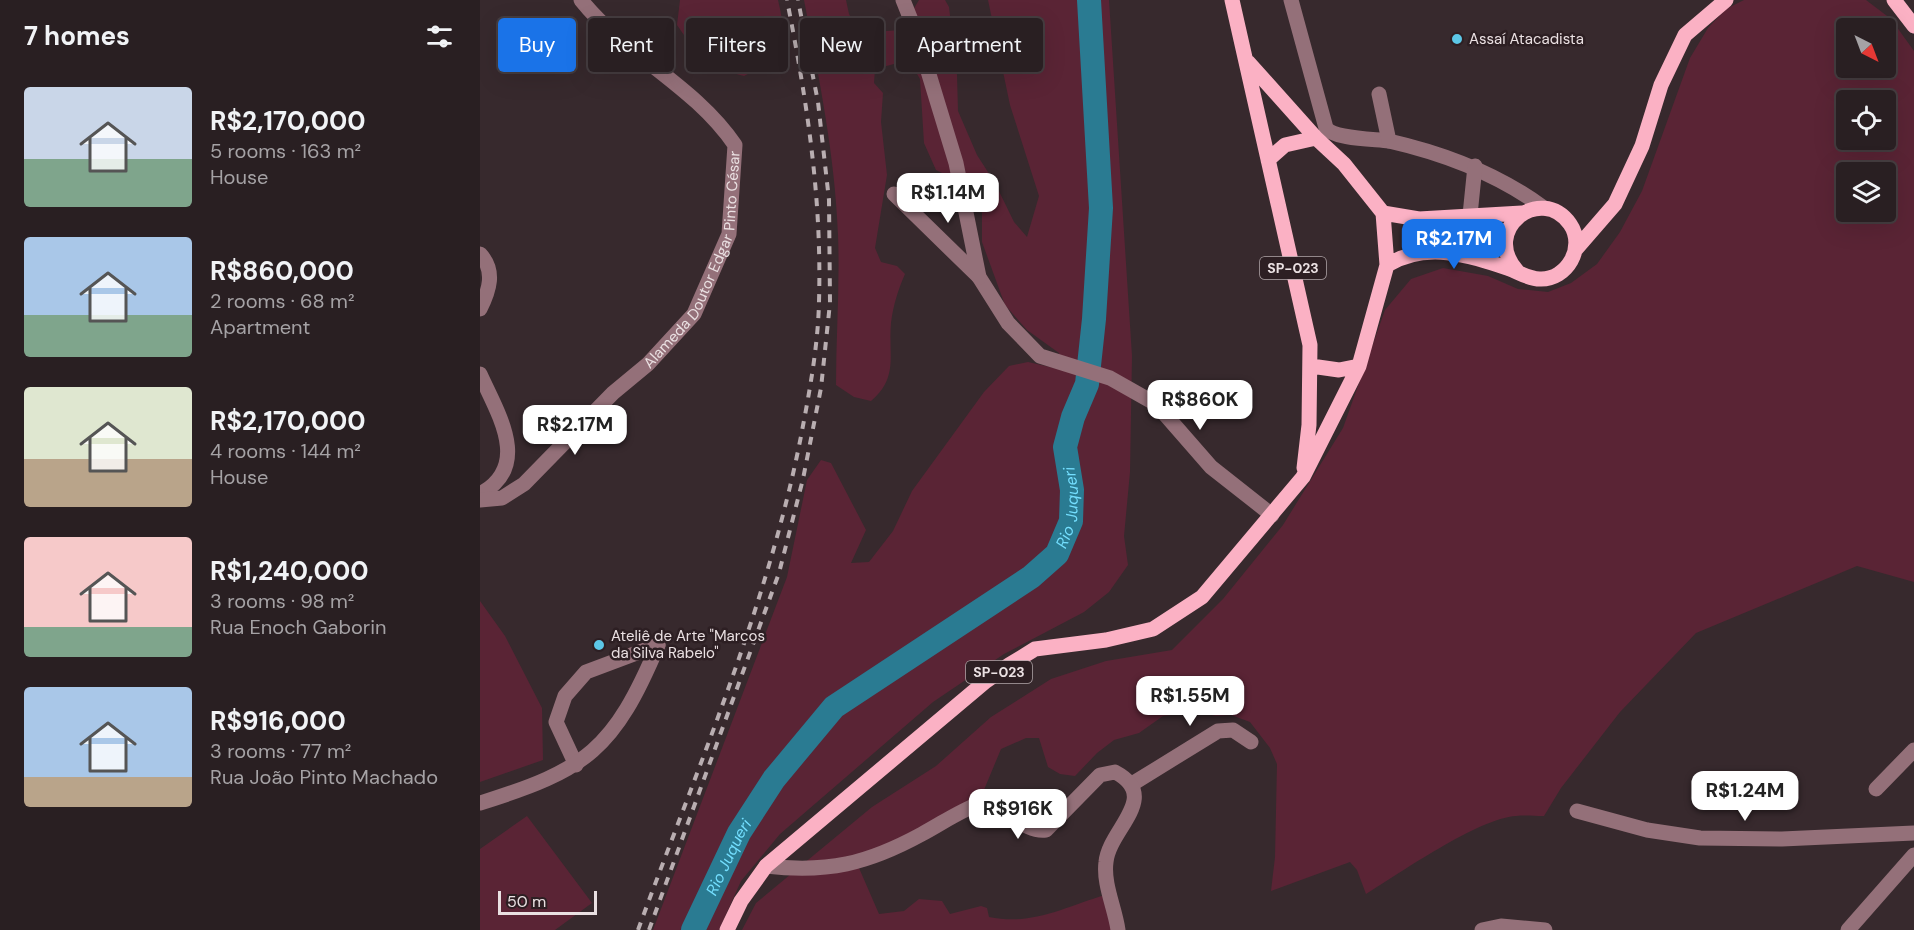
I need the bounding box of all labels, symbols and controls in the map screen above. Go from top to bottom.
chip: Buy [498,18,576,72]
chip: Rent [588,18,674,72]
chip: Filters [686,18,788,72]
chip: New [800,18,884,72]
chip: Apartment [896,18,1043,72]
north arrow [1836,18,1896,78]
map controls [1836,18,1896,222]
text: 7 homes [24,19,130,53]
icon: filters [423,20,456,53]
place label: Assaí Atacadista [1469,29,1584,49]
marker: Assaí Atacadista [1450,32,1464,46]
button: locate [1836,90,1896,150]
text: R$2,170,000 [210,104,366,138]
icon: home [72,111,144,183]
text: 5 rooms · 163 m² [210,138,361,164]
street label: Alameda Doutor Edgar Pinto César [639,150,745,373]
button: layers [1836,162,1896,222]
text: House [210,164,268,190]
pin: R$1.14M [893,173,1003,224]
text: R$1.14M [911,179,985,205]
pin: R$2.17M [1399,219,1509,270]
text: R$2.17M [1416,225,1492,251]
text: R$860,000 [210,254,354,288]
road number: SP-023 [1260,257,1326,279]
icon: home [72,261,144,333]
text: 2 rooms · 68 m² [210,288,355,314]
text: Apartment [210,314,310,340]
pin: R$860K [1151,380,1249,431]
text: R$860K [1161,386,1239,412]
text: R$2,170,000 [210,404,366,438]
pin: R$2.17M [520,405,630,456]
icon: home [72,411,144,483]
text: R$2.17M [537,411,613,437]
text: 4 rooms · 144 m² [210,438,361,464]
text: House [210,464,268,490]
water label: Rio Juqueri [1050,464,1083,551]
text: R$1,240,000 [210,554,369,588]
icon: home [72,561,144,633]
text: 3 rooms · 98 m² [210,588,354,614]
text: Rua Enoch Gaborin [210,614,387,640]
place label: Ateliê de Arte "Marcos da Silva Rabelo" [611,626,765,663]
marker: Ateliê de Arte "Marcos da Silva Rabelo" [592,638,606,652]
road number: SP-023 [966,661,1032,683]
pin: R$1.55M [1135,676,1245,727]
text: R$1.55M [1150,682,1230,708]
text: R$916,000 [210,704,346,738]
icon: home [72,711,144,783]
text: 3 rooms · 77 m² [210,738,351,764]
text: Rua João Pinto Machado [210,764,438,790]
pin: R$1.24M [1690,771,1800,822]
text: R$1.24M [1705,777,1785,803]
pin: R$916K [969,789,1067,840]
text: R$916K [983,795,1053,821]
water label: Rio Juqueri [701,814,757,899]
scale bar [498,888,597,916]
text: 50 m [507,891,546,912]

